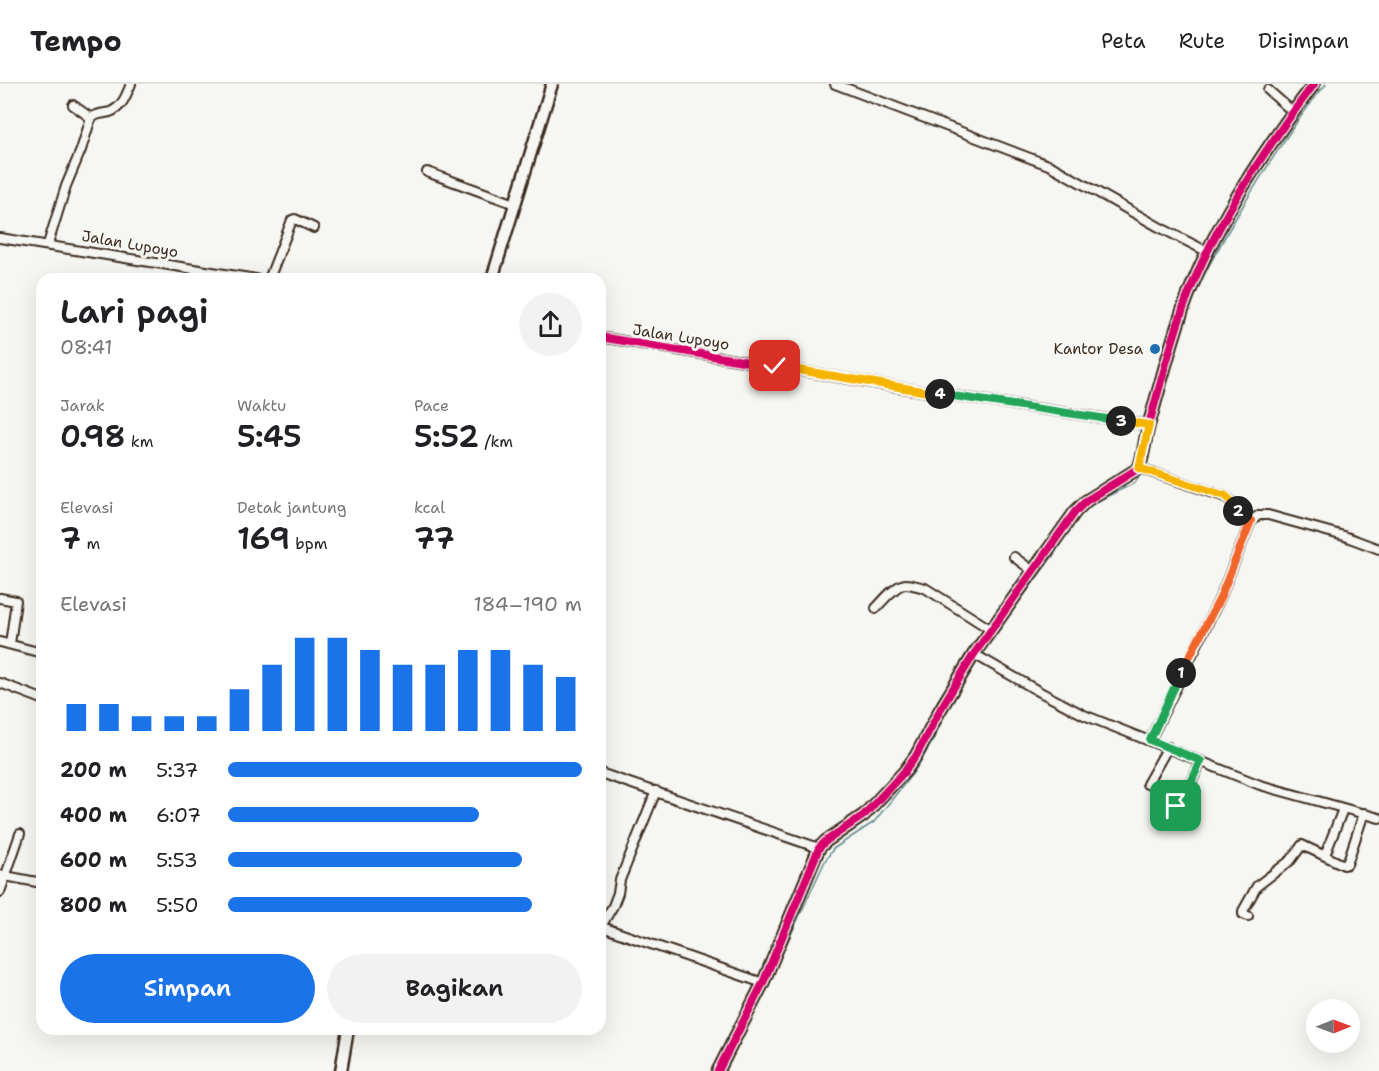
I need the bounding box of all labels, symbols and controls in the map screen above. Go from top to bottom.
text: Tempo [30,22,122,60]
text: Peta [1101,27,1146,55]
text: Rute [1179,27,1225,55]
text: Disimpan [1258,27,1349,55]
street label: Jalan Lupoyo [80,226,180,262]
text: Lari pagi [60,289,209,334]
button: share [519,293,582,356]
street label: Jalan Lupoyo [631,319,731,355]
text: 08:41 [60,334,113,360]
place label: Kantor Desa [1054,339,1144,359]
pin [749,340,800,391]
marker: Kantor Desa [1148,342,1162,356]
icon: check [758,349,791,382]
pin: 4 [925,379,955,409]
text: 4 [934,383,946,404]
text: Jarak [60,395,105,416]
text: Waktu [237,395,286,416]
text: Pace [414,395,449,416]
pin: 3 [1106,406,1136,436]
text: 3 [1115,410,1127,431]
text: 0.98 [60,416,125,457]
text: 5:45 [237,416,302,457]
text: 5:52 [414,416,479,457]
text: km [125,431,154,452]
text: /km [479,431,513,452]
pin: 2 [1223,496,1253,526]
text: Elevasi [60,497,114,518]
text: Detak jantung [237,497,347,518]
text: kcal [414,497,445,518]
text: 2 [1232,500,1244,521]
text: 7 [60,518,81,559]
text: 169 [237,518,290,559]
text: 77 [414,518,455,559]
text: m [81,533,100,554]
text: bpm [290,533,328,554]
text: Elevasi [60,591,127,617]
text: 184–190 m [473,591,582,617]
pin: 1 [1166,658,1196,688]
text: 1 [1177,662,1185,683]
text: 200 m [60,757,127,783]
text: 5:37 [156,757,198,783]
pin [1150,780,1201,831]
icon: arrive [1159,789,1192,822]
text: 400 m [60,802,127,828]
text: 6:07 [156,802,201,828]
text: 600 m [60,847,127,873]
text: 5:53 [156,847,198,873]
text: 800 m [60,892,127,918]
text: 5:50 [156,892,199,918]
button: Simpan [60,954,315,1023]
button: Bagikan [327,954,582,1023]
north arrow [1306,999,1360,1053]
map controls [1306,999,1360,1053]

